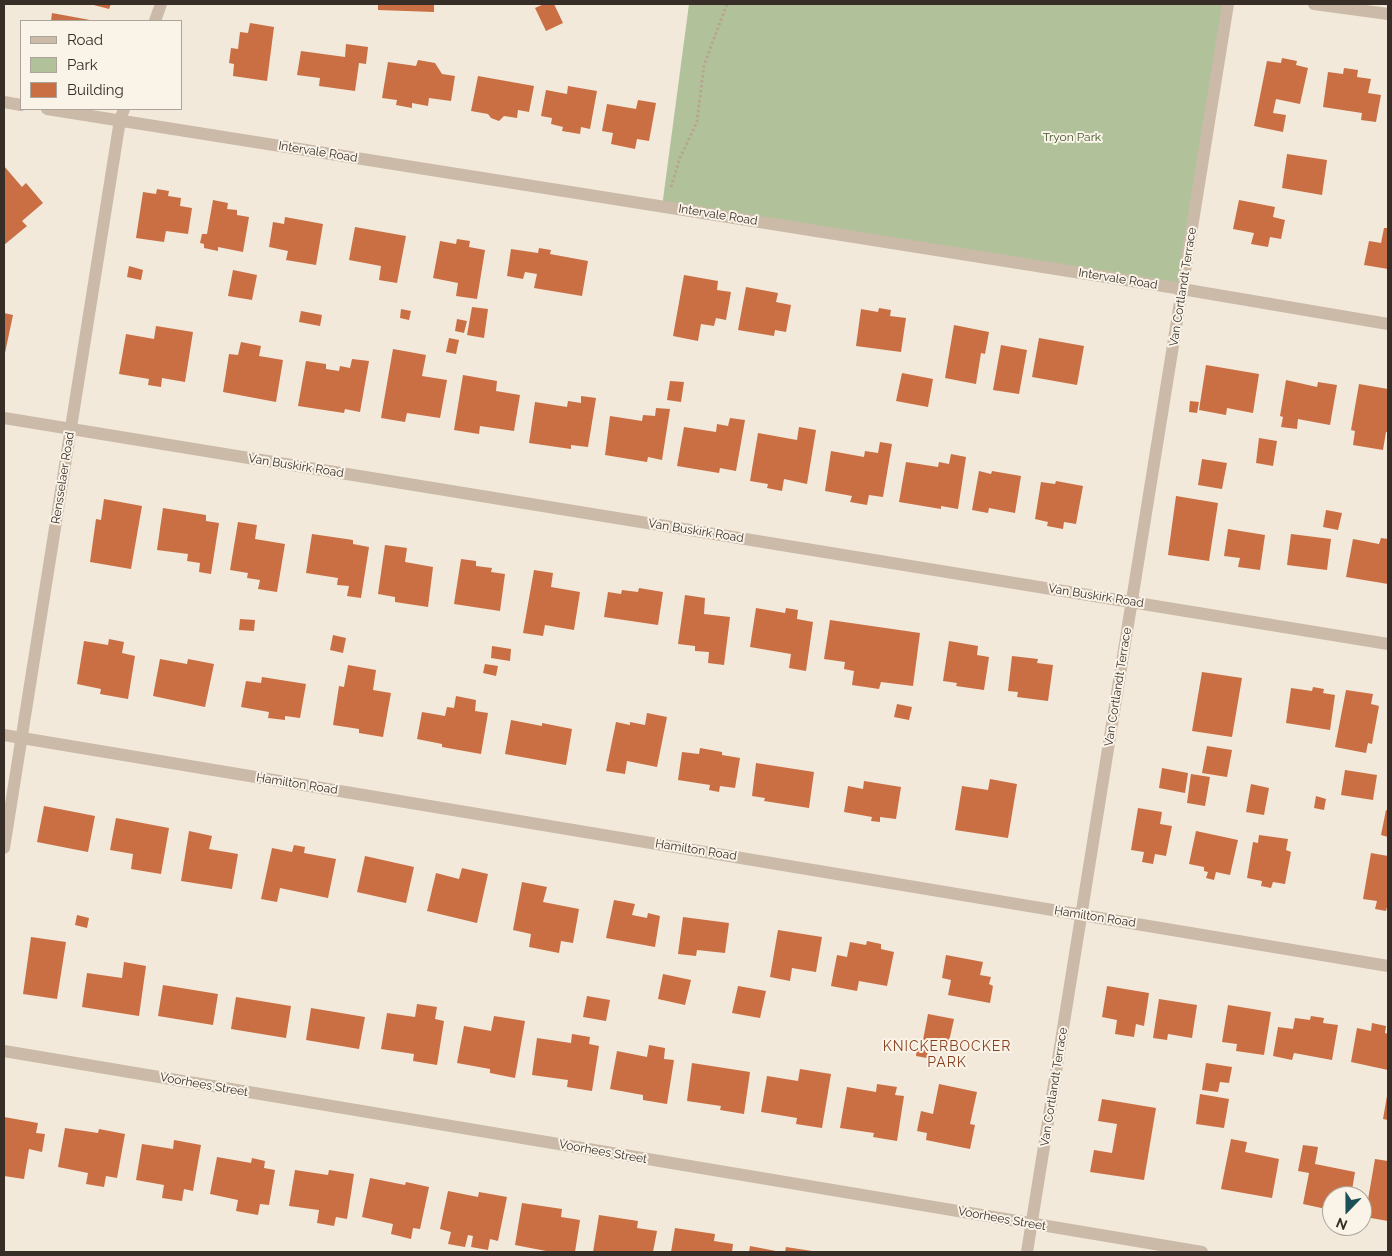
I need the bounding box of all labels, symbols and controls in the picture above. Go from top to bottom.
legend [20,20,182,110]
text: Road [67,31,103,49]
text: Park [67,56,98,74]
text: Building [67,81,124,99]
park label: Tryon Park [1043,130,1101,144]
street label: Intervale Road [277,139,359,165]
street label: Intervale Road [677,202,759,228]
street label: Van Cortlandt Terrace [1166,226,1200,348]
street label: Intervale Road [1077,266,1159,292]
street label: Rensselaer Road [49,431,77,525]
street label: Van Buskirk Road [247,451,345,481]
street label: Van Buskirk Road [647,516,745,546]
street label: Van Buskirk Road [1047,581,1145,611]
street label: Van Cortlandt Terrace [1101,626,1135,748]
street label: Hamilton Road [255,770,339,798]
street label: Hamilton Road [654,836,738,864]
street label: Hamilton Road [1053,903,1137,931]
street label: Van Cortlandt Terrace [1037,1026,1071,1148]
district label: KNICKERBOCKER PARK [881,1039,1013,1072]
street label: Voorhees Street [159,1070,249,1100]
street label: Voorhees Street [558,1137,648,1167]
north arrow [1322,1186,1372,1236]
street label: Voorhees Street [957,1204,1047,1234]
text: N [1334,1215,1350,1233]

